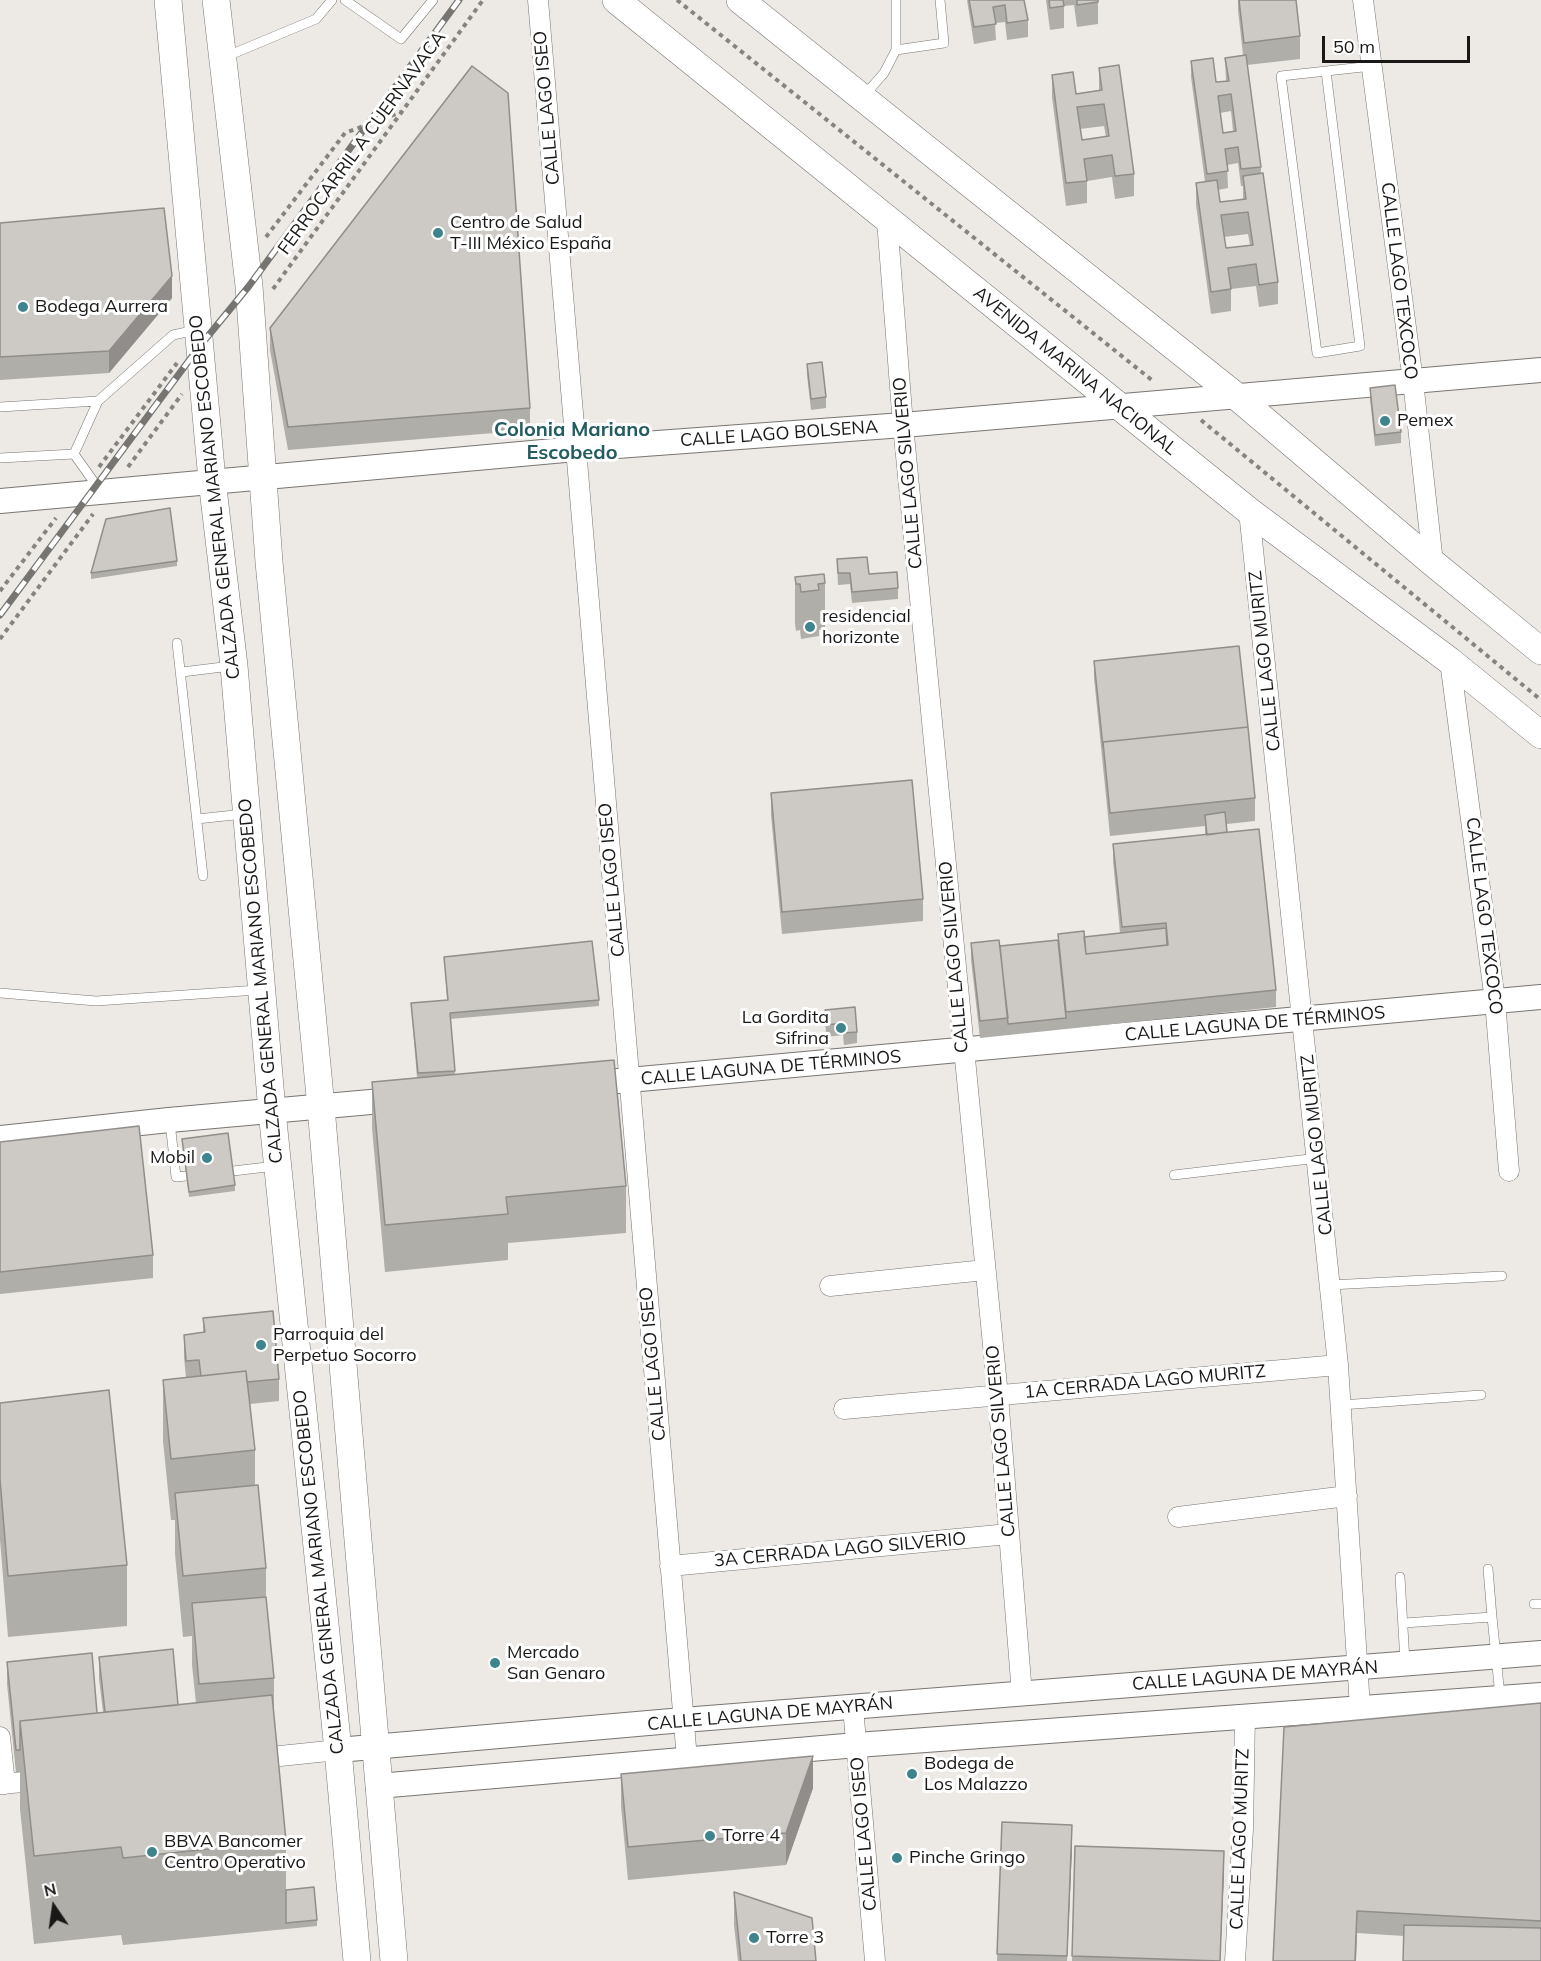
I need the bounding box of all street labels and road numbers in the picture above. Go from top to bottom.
street label: FERROCARRIL A CUERNAVACA [274,27,450,259]
street label: CALLE LAGO ISEO [530,30,564,186]
street label: CALLE LAGO TEXCOCO [1376,181,1422,381]
street label: AVENIDA MARINA NACIONAL [969,282,1181,460]
street label: CALZADA GENERAL MARIANO ESCOBEDO [185,314,245,680]
street label: CALLE LAGO SILVERIO [889,376,927,570]
street label: CALLE LAGO BOLSENA [679,416,879,452]
street label: CALLE LAGO MURITZ [1245,570,1285,752]
street label: CALZADA GENERAL MARIANO ESCOBEDO [234,798,288,1164]
street label: CALLE LAGO ISEO [595,802,629,958]
street label: CALLE LAGO TEXCOCO [1461,816,1507,1016]
street label: CALLE LAGO SILVERIO [935,860,973,1054]
street label: CALLE LAGUNA DE TÉRMINOS [1124,1002,1386,1046]
street label: CALLE LAGUNA DE TÉRMINOS [640,1046,902,1090]
street label: CALLE LAGO MURITZ [1297,1054,1337,1236]
street label: CALLE LAGO ISEO [636,1286,670,1442]
street label: CALLE LAGO SILVERIO [982,1344,1020,1538]
street label: 1A CERRADA LAGO MURITZ [1023,1361,1267,1403]
street label: CALZADA GENERAL MARIANO ESCOBEDO [289,1389,349,1755]
street label: 3A CERRADA LAGO SILVERIO [713,1528,967,1572]
street label: CALLE LAGUNA DE MAYRÁN [1131,1657,1379,1695]
street label: CALLE LAGUNA DE MAYRÁN [646,1692,894,1736]
street label: CALLE LAGO MURITZ [1226,1748,1254,1930]
street label: CALLE LAGO ISEO [847,1756,881,1912]

